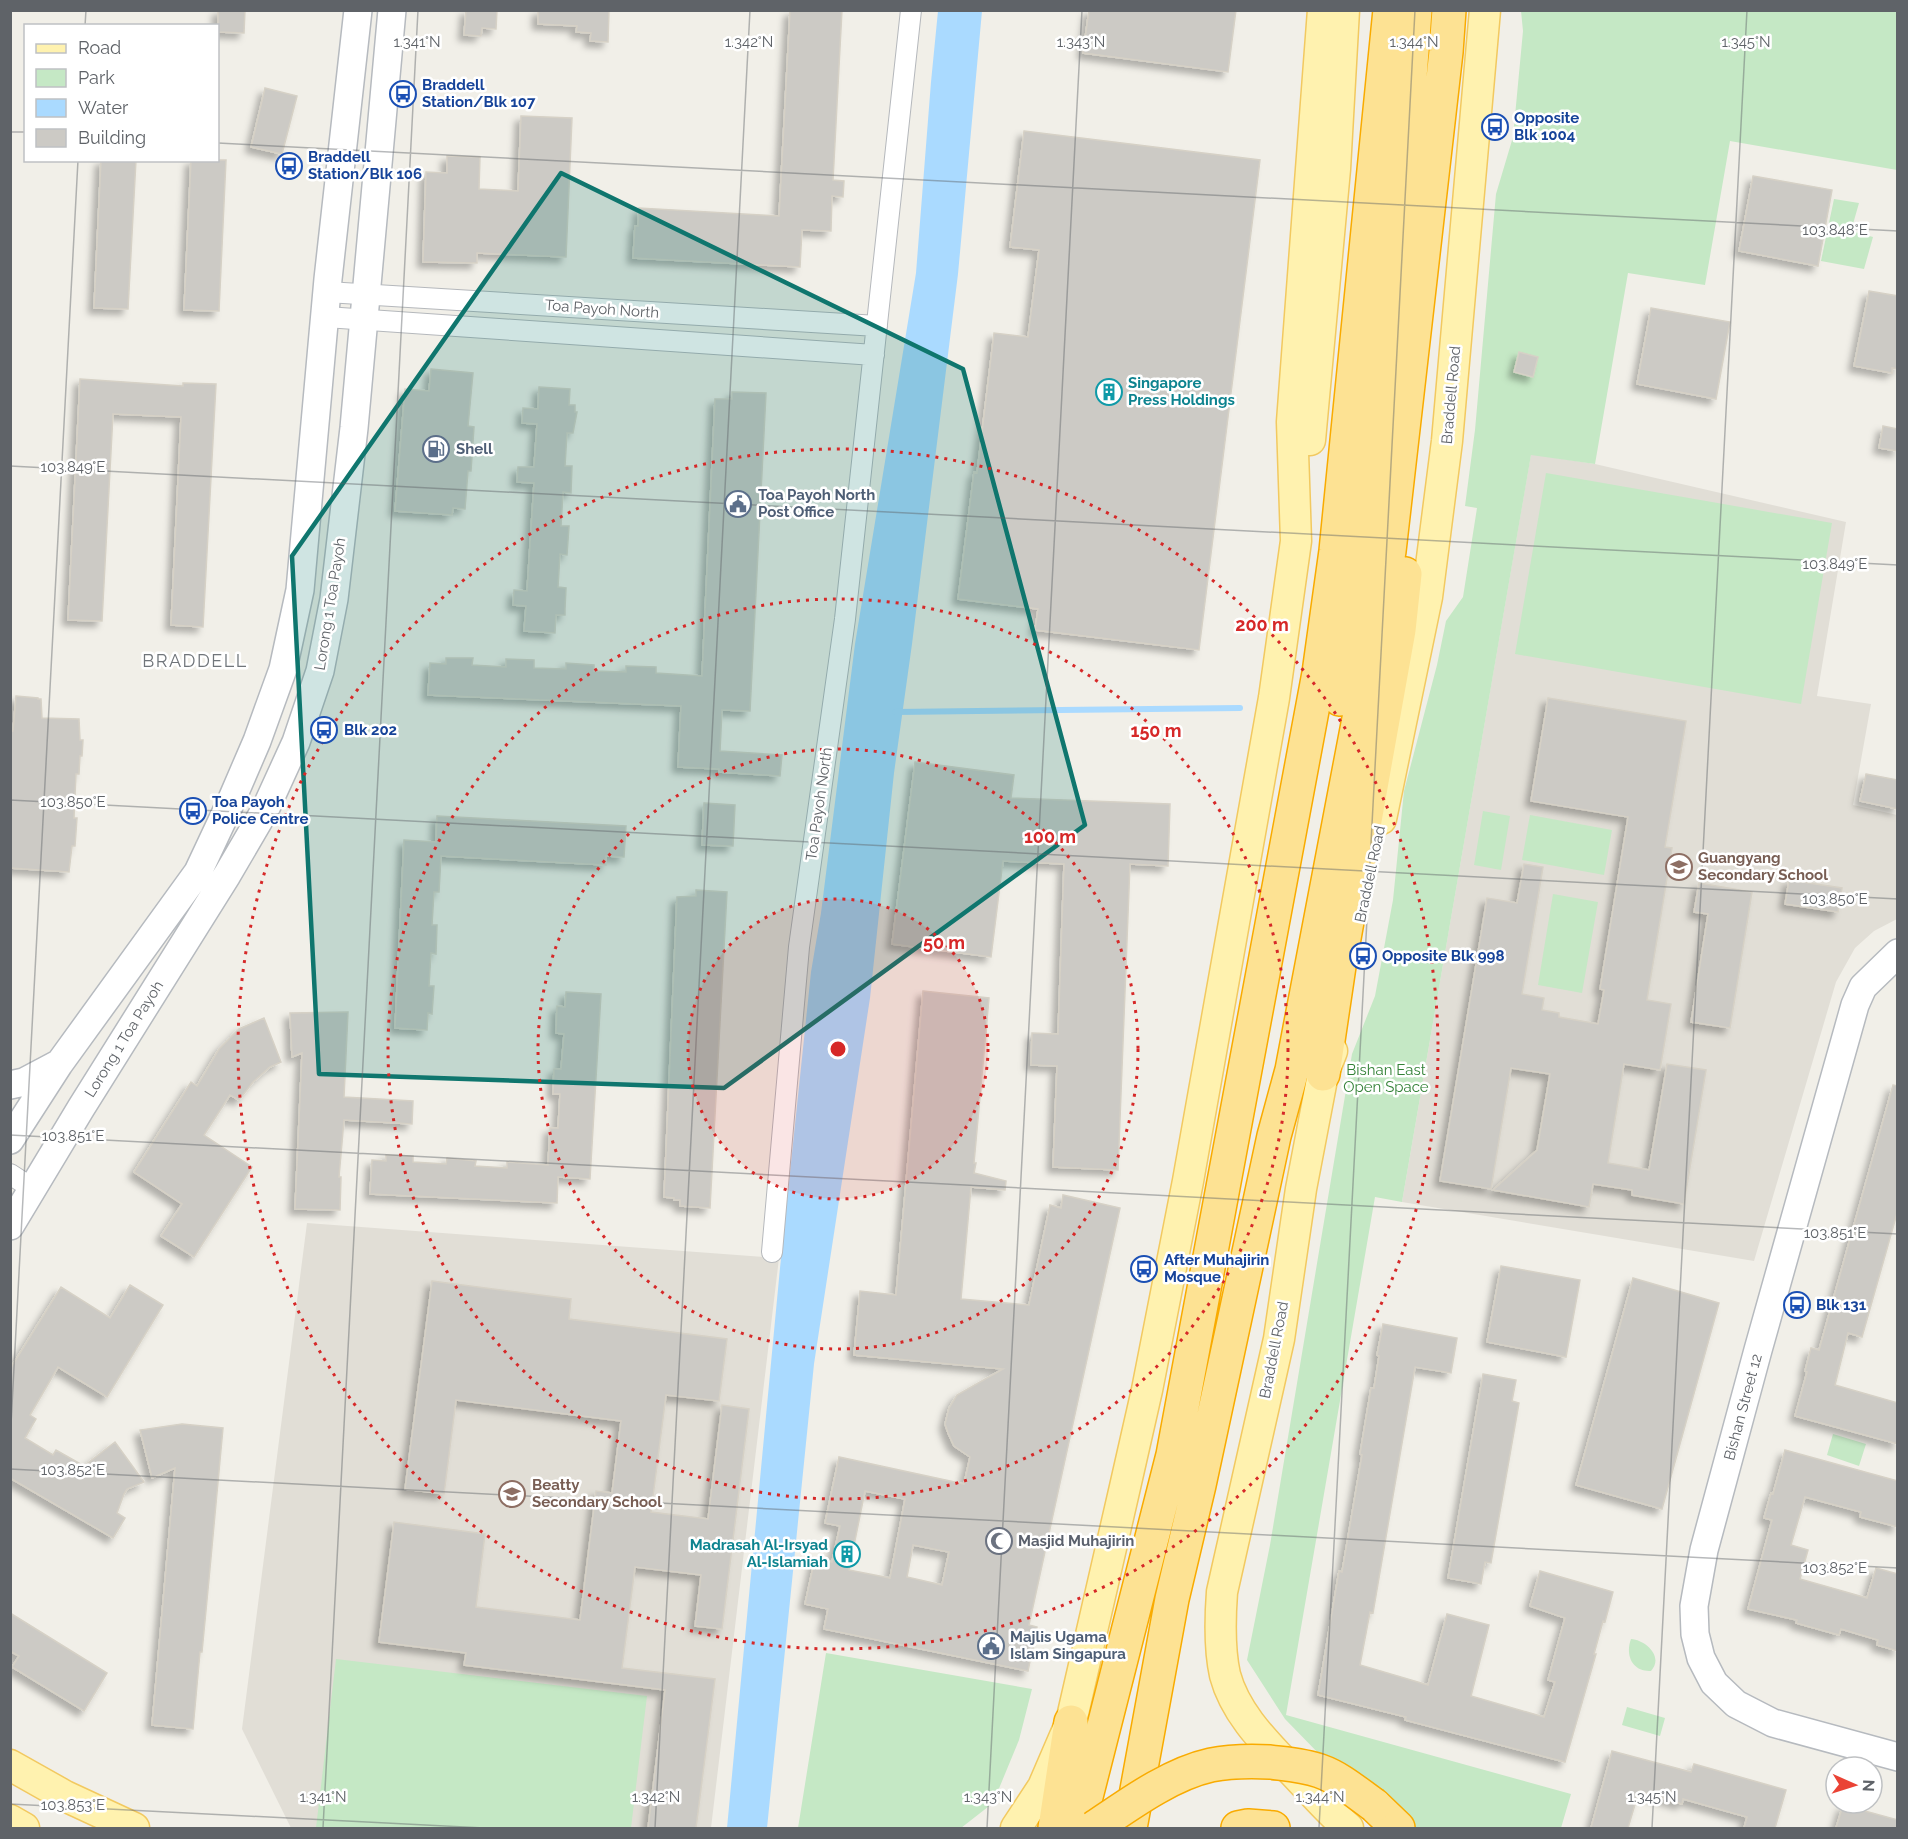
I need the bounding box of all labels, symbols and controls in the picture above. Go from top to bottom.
legend [24,24,219,162]
text: 1.341°N [393,33,441,51]
text: 1.342°N [725,33,773,51]
text: 1.343°N [1057,33,1105,51]
text: 1.344°N [1389,33,1439,51]
text: 1.345°N [1721,33,1771,51]
text: Road [78,37,121,58]
text: Park [78,67,115,88]
place label: Braddell Station/Blk 107 [422,76,536,111]
bus stop icon: Braddell Station/Blk 107 [388,79,418,109]
text: Water [78,97,129,118]
place label: Opposite Blk 1004 [1514,109,1579,144]
bus stop icon: Opposite Blk 1004 [1480,112,1510,142]
text: Building [78,127,146,148]
place label: Braddell Station/Blk 106 [308,148,422,183]
bus stop icon: Braddell Station/Blk 106 [274,151,304,181]
text: 103.848°E [1802,221,1868,239]
street label: Toa Payoh North [544,296,660,322]
street label: Braddell Road [1438,345,1464,445]
place label: Singapore Press Holdings [1128,374,1235,409]
building icon: Singapore Press Holdings [1094,377,1124,407]
fuel station icon: Shell [421,434,451,464]
place label: Shell [456,440,493,458]
text: 103.849°E [41,458,105,476]
place label: Toa Payoh North Post Office [758,486,875,521]
public building icon: Toa Payoh North Post Office [723,489,753,519]
street label: Lorong 1 Toa Payoh [311,536,349,672]
text: 103.849°E [1803,555,1867,573]
text: 200 m [1235,614,1289,635]
district label: BRADDELL [142,650,248,671]
bus stop icon: Blk 202 [309,715,339,745]
text: 150 m [1131,720,1182,741]
place label: Blk 202 [344,721,397,739]
street label: Toa Payoh North [802,746,836,862]
text: 103.850°E [40,793,106,811]
place label: Toa Payoh Police Centre [212,793,309,828]
bus stop icon: Toa Payoh Police Centre [178,796,208,826]
street label: Braddell Road [1351,824,1389,924]
text: 100 m [1024,826,1076,847]
place label: Guangyang Secondary School [1698,849,1828,884]
school or university icon: Guangyang Secondary School [1664,852,1694,882]
text: 103.850°E [1802,890,1868,908]
text: 50 m [923,932,965,953]
bus stop icon: Opposite Blk 998 [1348,941,1378,971]
place label: Opposite Blk 998 [1382,947,1505,965]
street label: Lorong 1 Toa Payoh [81,977,167,1101]
centre of rings [828,1039,848,1059]
park label: Bishan East Open Space [1343,1061,1429,1096]
text: 103.851°E [42,1127,104,1145]
text: 103.851°E [1804,1224,1866,1242]
place label: After Muhajirin Mosque [1164,1251,1269,1286]
bus stop icon: After Muhajirin Mosque [1129,1254,1159,1284]
bus stop icon: Blk 131 [1782,1290,1812,1320]
place label: Blk 131 [1816,1296,1867,1314]
street label: Braddell Road [1256,1300,1292,1400]
street label: Bishan Street 12 [1720,1352,1766,1462]
text: 103.852°E [41,1461,105,1479]
place label: Beatty Secondary School [532,1476,662,1511]
school or university icon: Beatty Secondary School [497,1479,527,1509]
mosque icon: Masjid Muhajirin [984,1526,1014,1556]
place label: Masjid Muhajirin [1018,1532,1134,1550]
place label: Madrasah Al-Irsyad Al-Islamiah [690,1536,828,1571]
building icon: Madrasah Al-Irsyad Al-Islamiah [832,1539,862,1569]
text: 103.852°E [1803,1559,1867,1577]
place label: Majlis Ugama Islam Singapura [1010,1628,1126,1663]
public building icon: Majlis Ugama Islam Singapura [976,1631,1006,1661]
north arrow [1824,1755,1884,1815]
text: N [1859,1779,1878,1792]
text: 1.341°N [299,1788,347,1806]
text: 1.342°N [632,1788,680,1806]
text: 1.343°N [964,1788,1012,1806]
text: 1.344°N [1295,1788,1345,1806]
text: 1.345°N [1627,1788,1677,1806]
text: 103.853°E [41,1796,105,1814]

